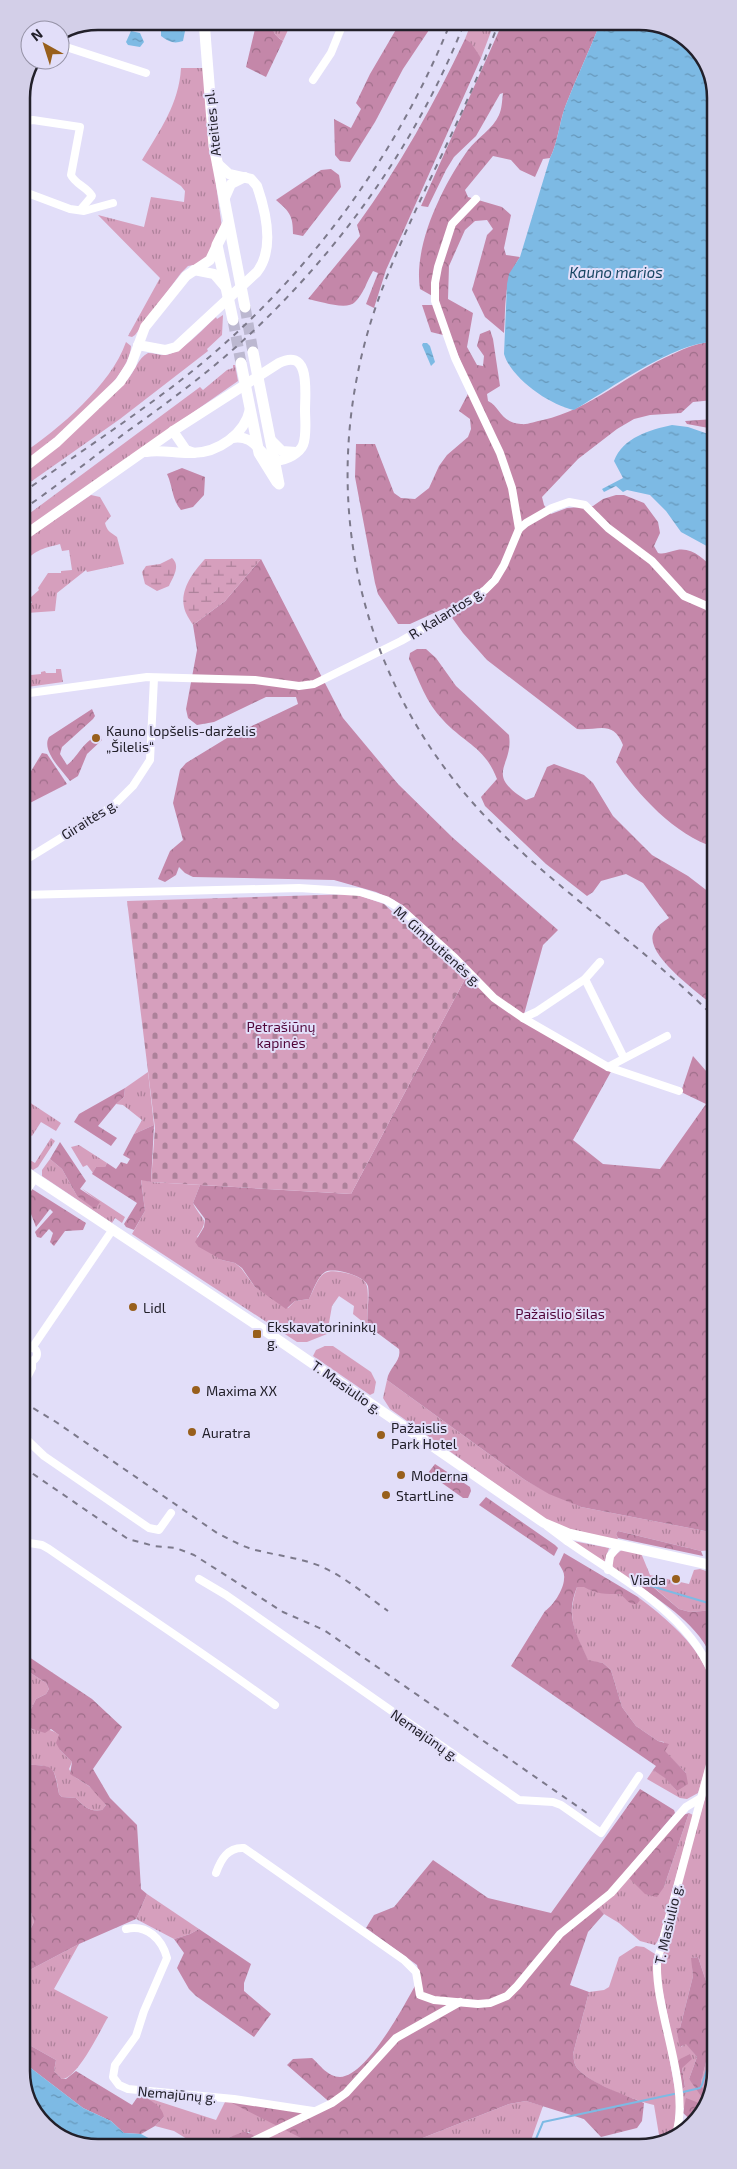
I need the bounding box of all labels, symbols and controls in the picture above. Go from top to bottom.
north arrow [20,20,70,70]
text: N [27,25,46,44]
street label: Ateities pl. [200,89,224,157]
water label: Kauno marios [569,263,663,281]
street label: R. Kalantos g. [405,583,487,643]
place label: Kauno lopšelis-darželis „Šilelis“ [106,722,256,755]
marker: Kauno lopšelis-darželis „Šilelis“ [90,732,102,744]
street label: Giraitės g. [58,795,120,843]
street label: M. Gimbutienės g. [391,902,485,990]
park label: Petrašiūnų kapinės [246,1018,316,1051]
place label: Lidl [143,1299,167,1316]
marker: Lidl [127,1301,139,1313]
park label: Pažaislio šilas [515,1305,605,1322]
place label: Ekskavatorininkų g. [267,1318,376,1351]
marker: Ekskavatorininkų g. [251,1328,263,1340]
street label: T. Masiulio g. [309,1357,385,1417]
place label: Maxima XX [206,1382,277,1399]
marker: Maxima XX [190,1384,202,1396]
place label: Pažaislis Park Hotel [391,1419,458,1452]
place label: Auratra [202,1424,251,1441]
marker: Auratra [186,1426,198,1438]
marker: Pažaislis Park Hotel [375,1429,387,1441]
place label: Moderna [411,1467,468,1484]
marker: Moderna [395,1469,407,1481]
place label: StartLine [396,1487,454,1504]
marker: StartLine [380,1489,392,1501]
place label: Viada [631,1571,666,1588]
marker: Viada [670,1573,682,1585]
street label: Nemajūnų g. [388,1705,462,1765]
street label: T. Masiulio g. [651,1882,685,1966]
street label: Nemajūnų g. [137,2082,217,2106]

